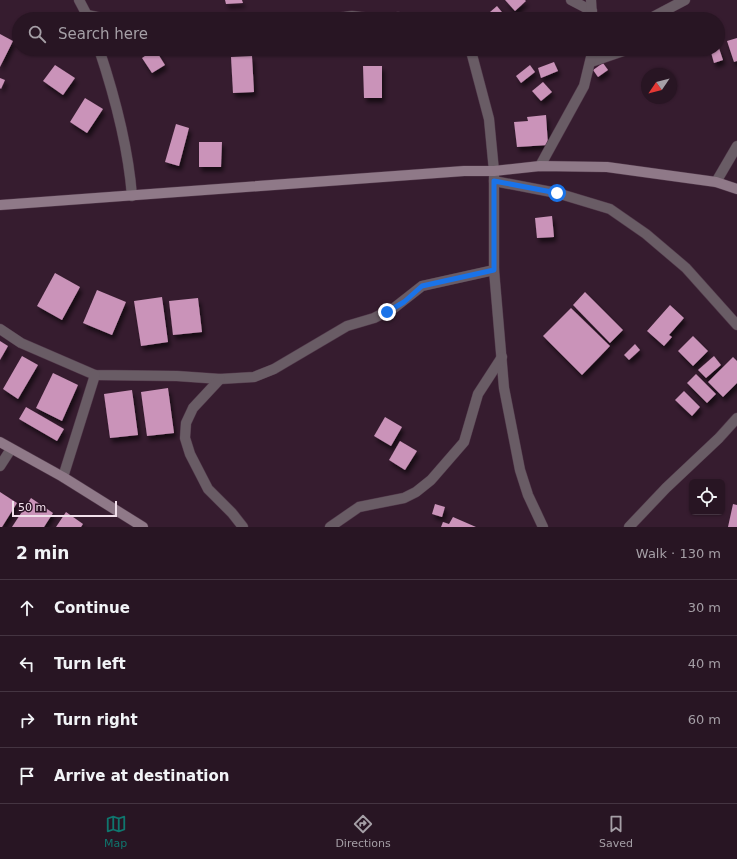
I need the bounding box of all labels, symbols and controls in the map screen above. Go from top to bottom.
search box [12,12,725,56]
icon: search [26,23,48,45]
text: Search here [58,25,148,43]
north arrow [641,68,677,104]
route start [548,184,566,202]
route end [378,303,396,321]
map controls [689,479,725,515]
button: locate [689,479,725,515]
scale bar [12,499,117,518]
text: 50 m [18,501,46,514]
text: 2 min [16,543,69,563]
text: Walk · 130 m [636,546,721,561]
icon: ahead [16,597,38,619]
text: Continue [54,599,130,617]
text: 30 m [688,600,721,615]
icon: left [16,653,38,675]
text: Turn left [54,655,126,673]
text: 40 m [688,656,721,671]
icon: right [16,709,38,731]
text: Turn right [54,711,138,729]
text: 60 m [688,712,721,727]
icon: arrive [16,765,38,787]
text: Arrive at destination [54,767,229,785]
tab: Map [104,813,127,850]
tab: Directions [335,813,391,850]
tab: Saved [599,813,633,850]

